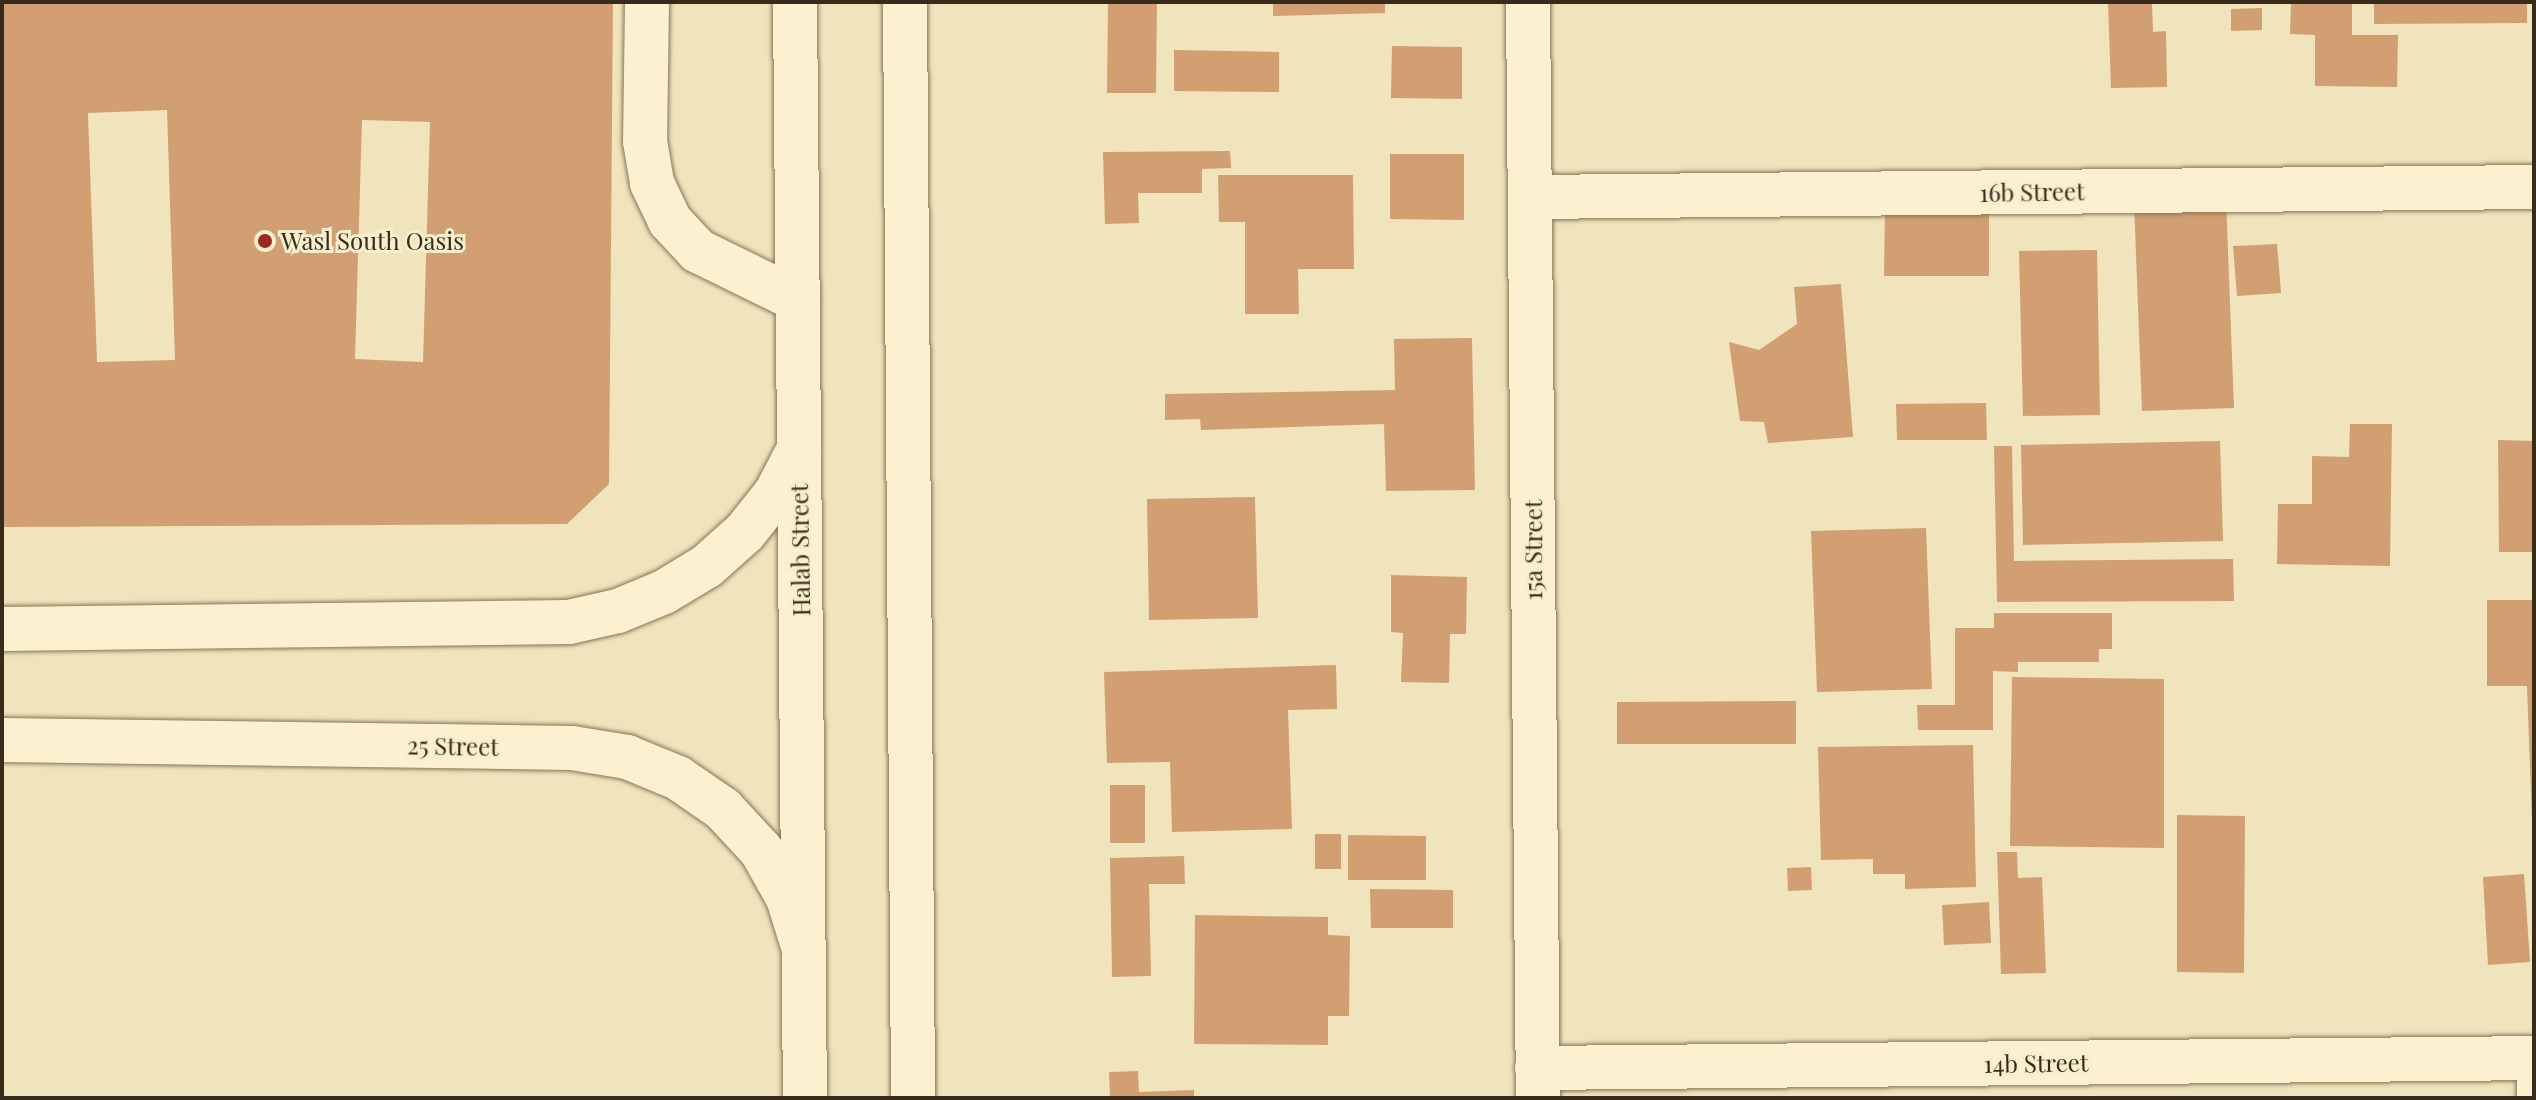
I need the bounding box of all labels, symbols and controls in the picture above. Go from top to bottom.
street label: 16b Street [1979,177,2085,207]
place label: Wasl South Oasis [281,227,464,255]
marker: Wasl South Oasis [256,232,274,250]
street label: Halab Street [784,483,816,617]
street label: 15a Street [1519,500,1547,600]
street label: 25 Street [407,731,499,761]
street label: 14b Street [1983,1048,2089,1078]

